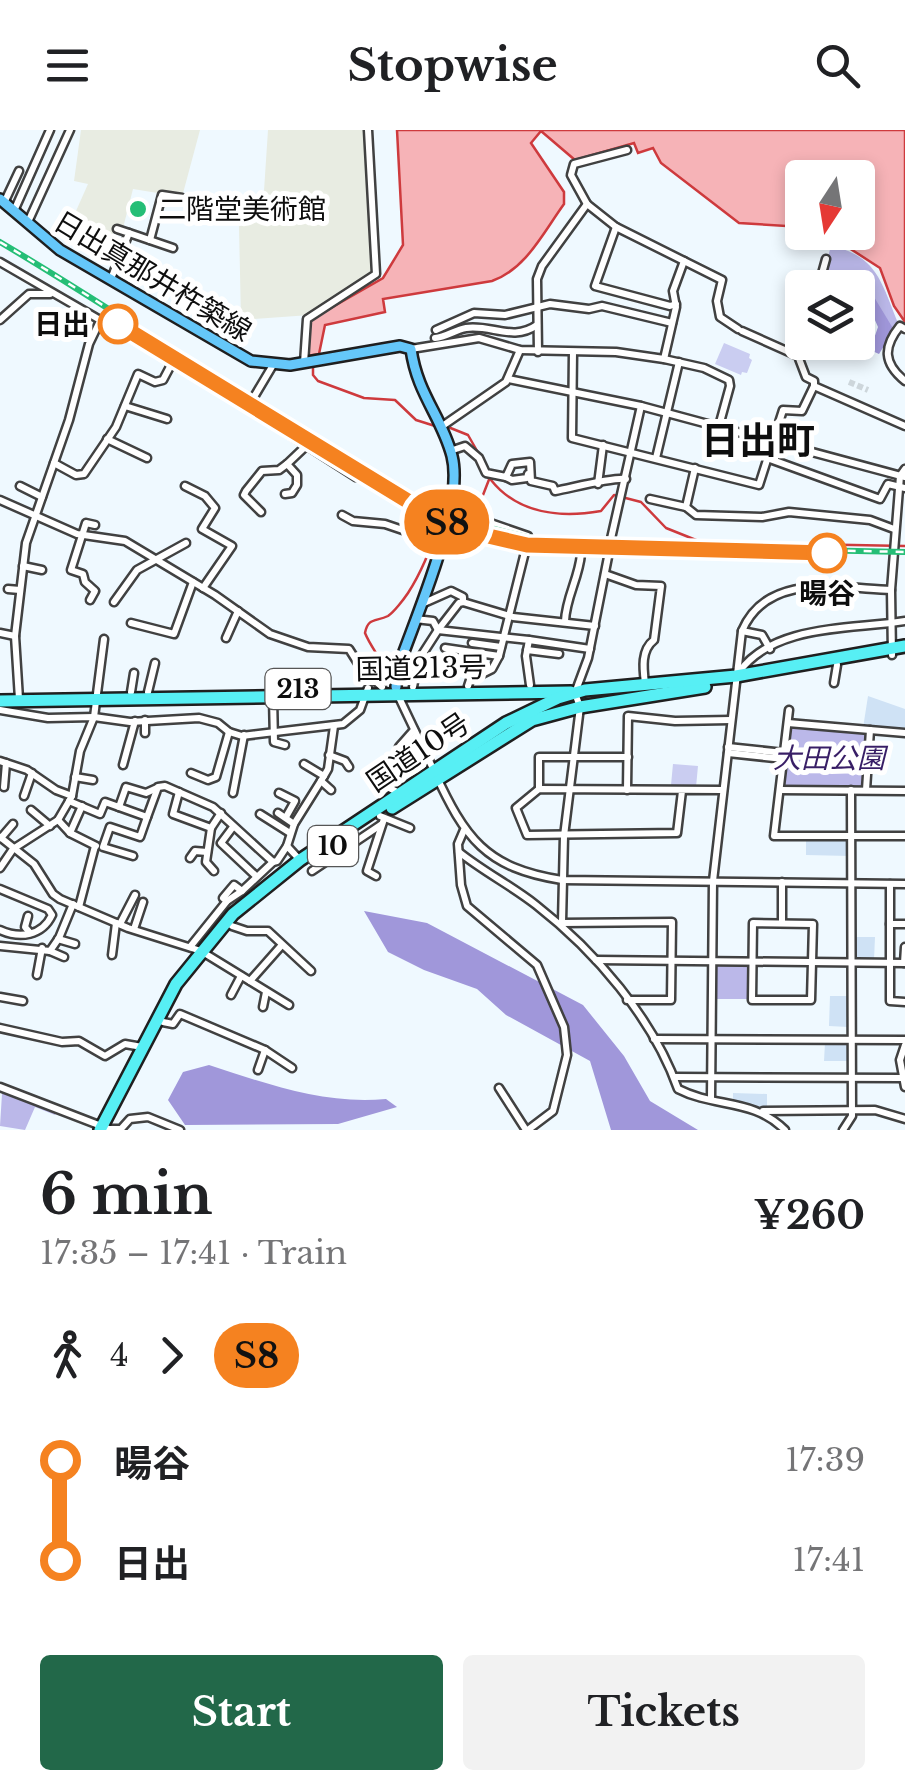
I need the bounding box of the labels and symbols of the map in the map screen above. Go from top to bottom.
north arrow [785,160,875,250]
place label: 二階堂美術館 [158,192,326,227]
marker: 二階堂美術館 [127,198,149,220]
street label: 日出真那井杵築線 [48,204,258,348]
marker: 日出 [99,305,137,343]
place label: 日出 [34,307,90,341]
district label: 日出町 [701,417,815,464]
line badge: S8 [402,490,492,554]
marker: 暘谷 [808,534,846,572]
place label: 暘谷 [799,576,855,611]
street label: 国道213号 [355,650,487,687]
road number: 213 [266,669,330,709]
street label: 国道10号 [360,705,476,799]
park label: 大田公園 [773,741,889,776]
road number: 10 [308,826,358,866]

